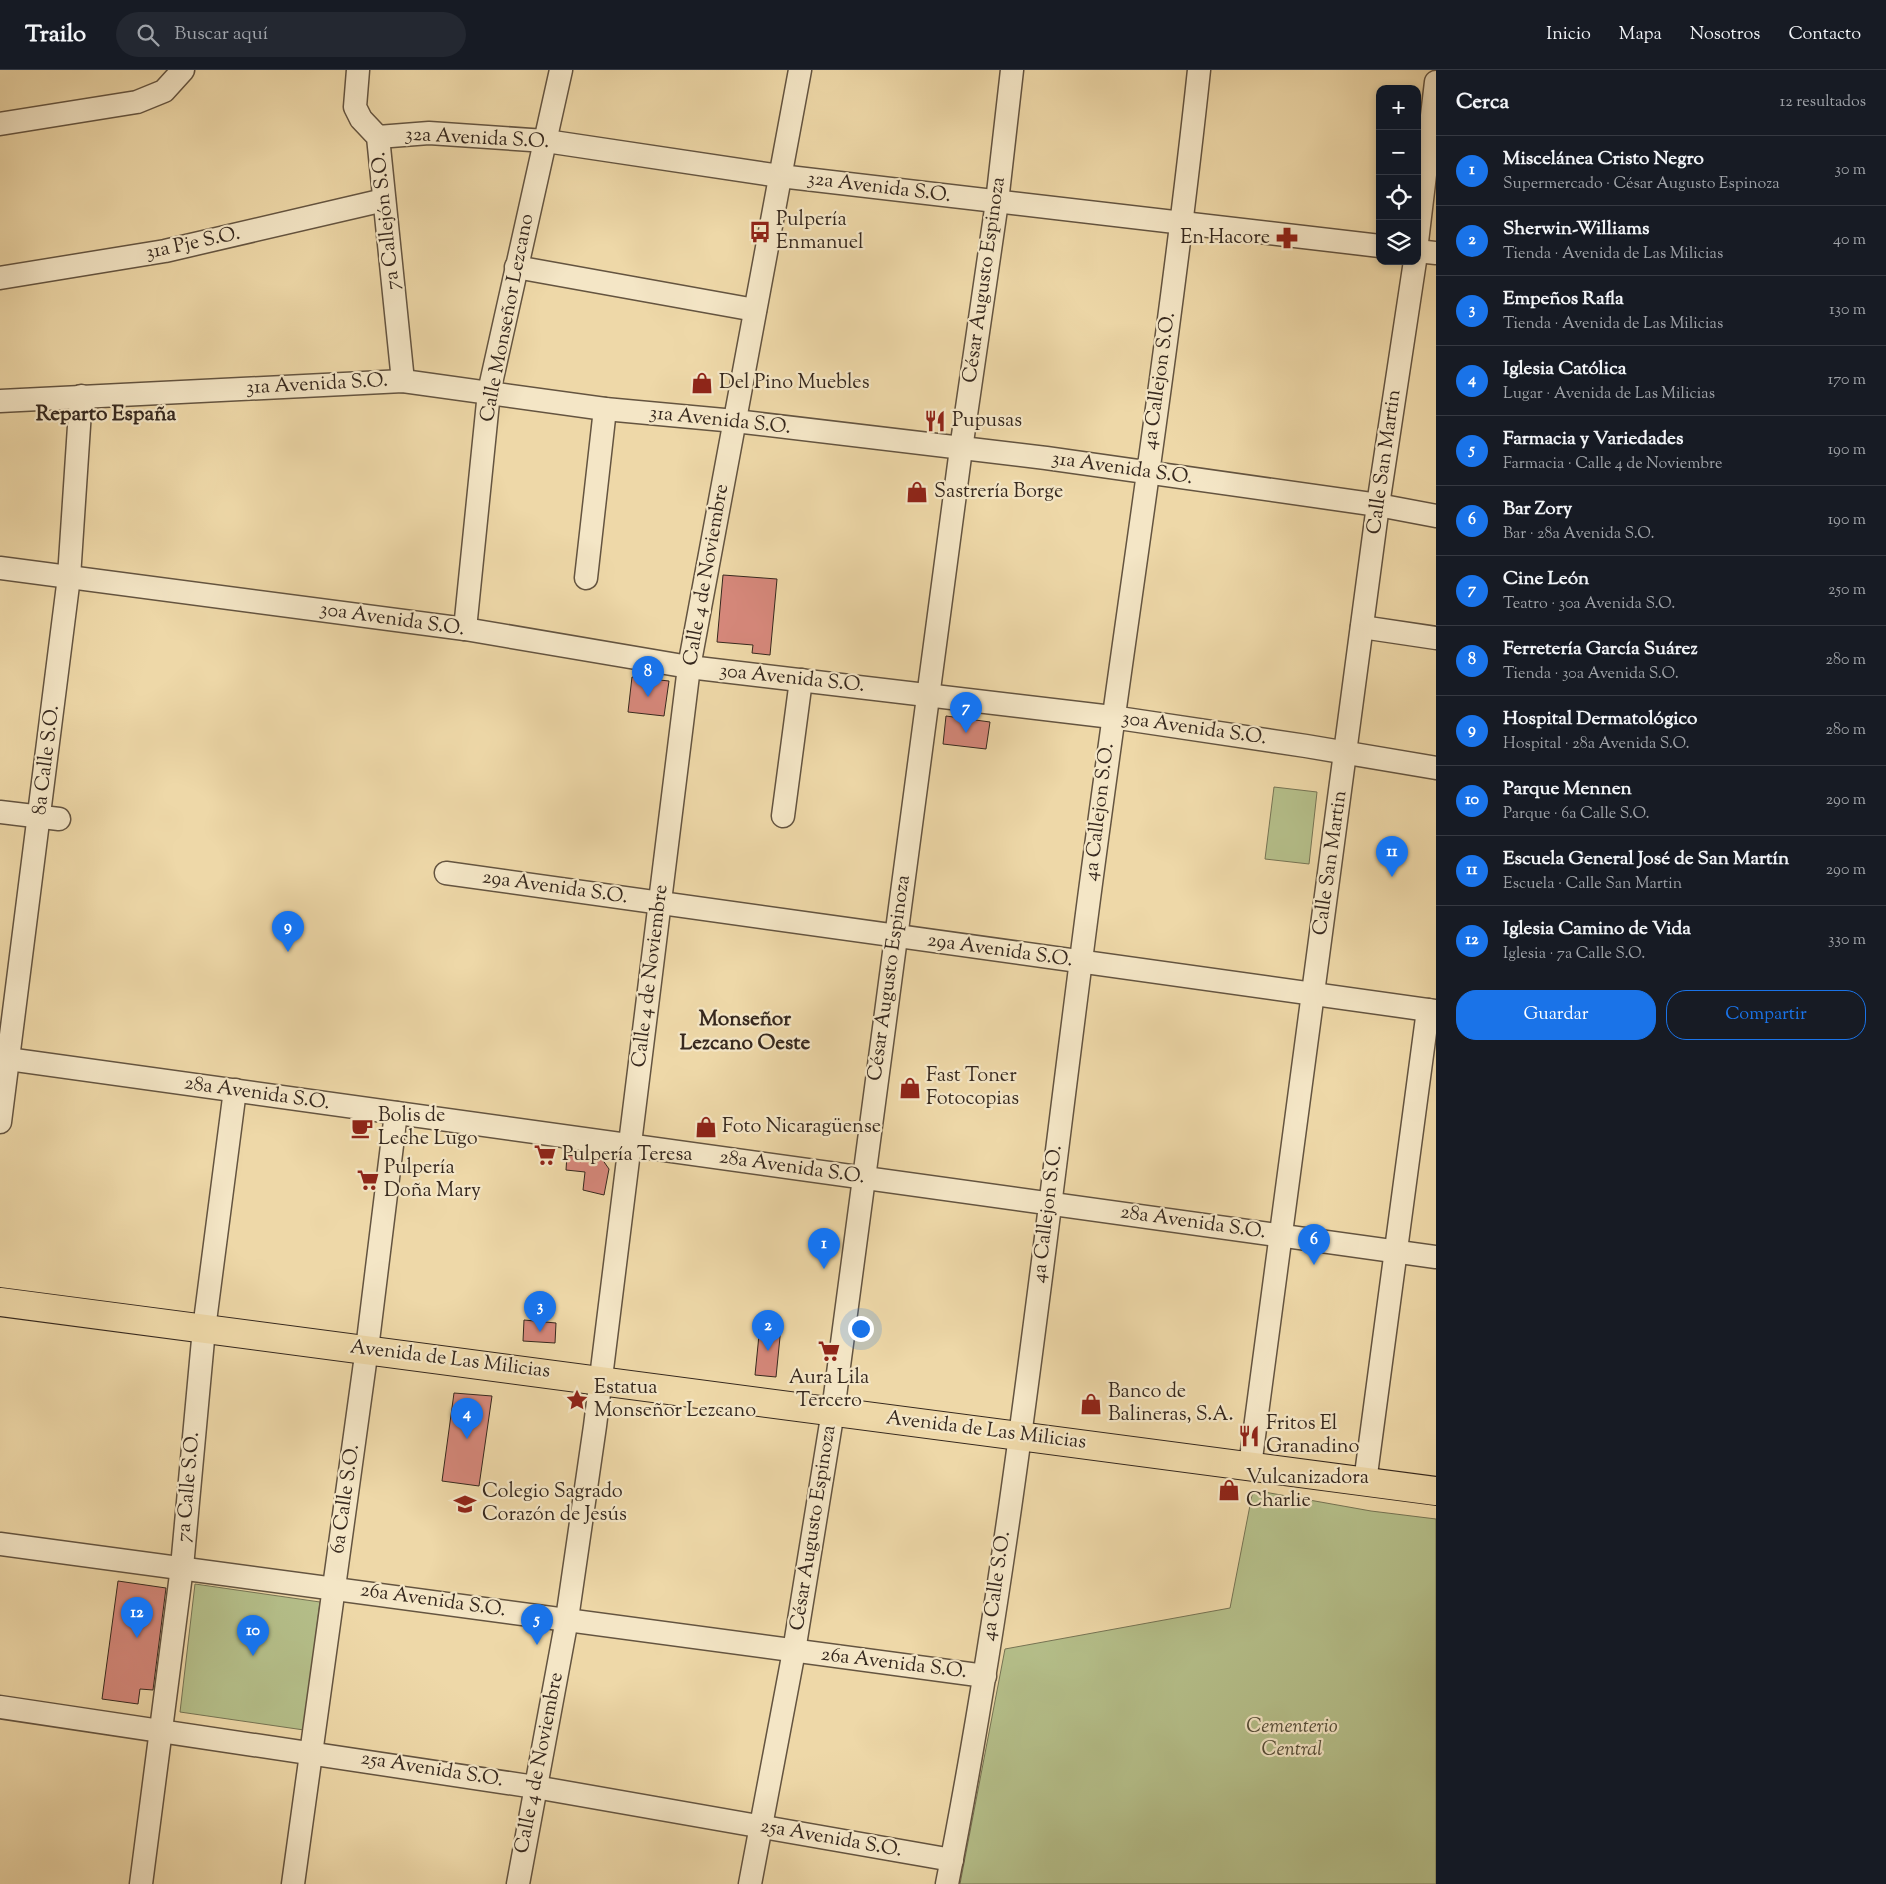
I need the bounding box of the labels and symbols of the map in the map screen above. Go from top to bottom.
street label: 32a Avenida S.O. [404,121,550,157]
street label: 7a Callejón S.O. [365,150,409,292]
street label: 32a Avenida S.O. [805,165,953,211]
street label: César Augusto Espinoza [956,175,1014,385]
place label: Pulpería Enmanuel [776,206,864,258]
street label: Calle Monseñor Lezcano [474,211,542,425]
bus stop icon: Pulpería Enmanuel [747,219,773,245]
street label: 31a Pje S.O. [143,220,243,268]
place label: En Hacore [1180,224,1270,253]
pharmacy icon: En Hacore [1274,225,1300,251]
street label: 4a Callejon S.O. [1136,310,1184,452]
street label: 31a Avenida S.O. [245,367,389,403]
place label: Del Pino Muebles [719,369,870,398]
shop icon: Del Pino Muebles [689,370,715,396]
street label: Calle San Martin [1360,388,1410,536]
street label: 31a Avenida S.O. [648,399,792,443]
district label: Reparto España [36,400,177,430]
place label: Pupusas [952,407,1022,436]
restaurant icon: Pupusas [922,408,948,434]
street label: 31a Avenida S.O. [1050,445,1194,493]
place label: Sastrería Borge [934,478,1063,507]
shop icon: Sastrería Borge [904,479,930,505]
street label: Calle 4 de Noviembre [677,482,737,668]
street label: 30a Avenida S.O. [318,595,466,645]
pin: 8 [632,656,664,697]
street label: 30a Avenida S.O. [718,657,866,701]
pin: 7 [950,692,982,733]
street label: 8a Calle S.O. [26,703,68,817]
street label: 30a Avenida S.O. [1120,704,1268,754]
street label: 4a Callejon S.O. [1077,741,1123,883]
street label: Calle San Martin [1306,789,1356,937]
pin: 11 [1376,836,1408,877]
street label: 29a Avenida S.O. [480,863,630,913]
street label: César Augusto Espinoza [861,873,919,1083]
street label: Calle 4 de Noviembre [625,883,677,1069]
pin: 9 [272,911,304,952]
street label: 29a Avenida S.O. [925,926,1075,976]
district label: Monseñor Lezcano Oeste [680,1005,811,1059]
place label: Fast Toner Fotocopias [926,1062,1019,1114]
street label: 28a Avenida S.O. [182,1069,332,1119]
shop icon: Fast Toner Fotocopias [897,1075,923,1101]
place label: Bolis de Leche Lugo [378,1102,478,1154]
place label: Foto Nicaragüense [722,1113,881,1142]
shop icon: Foto Nicaragüense [693,1114,719,1140]
cafe icon: Bolis de Leche Lugo [349,1115,375,1141]
place label: Pulpería Teresa [562,1141,693,1170]
supermarket icon: Pulpería Teresa [532,1142,558,1168]
street label: 28a Avenida S.O. [717,1143,867,1193]
street label: 4a Callejon S.O. [1025,1143,1071,1285]
place label: Pulpería Doña Mary [384,1154,481,1206]
supermarket icon: Pulpería Doña Mary [355,1167,381,1193]
street label: 28a Avenida S.O. [1118,1198,1268,1248]
pin: 6 [1298,1224,1330,1265]
pin: 1 [808,1228,840,1269]
pin: 3 [524,1291,556,1332]
pin: 2 [752,1310,784,1351]
your location [848,1316,874,1342]
street label: Avenida de Las Milicias [348,1333,552,1387]
supermarket icon: Aura Lila Tercero [816,1338,842,1364]
place label: Aura Lila Tercero [789,1364,869,1416]
place label: Estatua Monseñor Lezcano [594,1374,756,1426]
place label: Banco de Balineras, S.A. [1108,1378,1234,1430]
place icon: Estatua Monseñor Lezcano [564,1387,590,1413]
shop icon: Banco de Balineras, S.A. [1078,1391,1104,1417]
pin: 4 [451,1398,483,1439]
street label: Avenida de Las Milicias [884,1404,1088,1458]
place label: Fritos El Granadino [1266,1410,1359,1462]
street label: César Augusto Espinoza [783,1423,845,1633]
restaurant icon: Fritos El Granadino [1236,1423,1262,1449]
street label: 7a Calle S.O. [170,1431,208,1543]
street label: 6a Calle S.O. [324,1442,368,1556]
place label: Vulcanizadora Charlie [1246,1464,1369,1516]
shop icon: Vulcanizadora Charlie [1216,1477,1242,1503]
place label: Colegio Sagrado Corazón de Jesús [482,1478,627,1530]
school or university icon: Colegio Sagrado Corazón de Jesús [452,1491,478,1517]
street label: 4a Calle S.O. [975,1529,1019,1643]
street label: 26a Avenida S.O. [358,1576,508,1626]
pin: 12 [121,1597,153,1638]
pin: 5 [521,1604,553,1645]
pin: 10 [237,1615,269,1656]
street label: 26a Avenida S.O. [819,1641,969,1687]
street label: Calle 4 de Noviembre [508,1670,572,1856]
park label: Cementerio Central [1246,1713,1338,1765]
street label: 25a Avenida S.O. [359,1744,505,1796]
street label: 25a Avenida S.O. [758,1812,904,1866]

